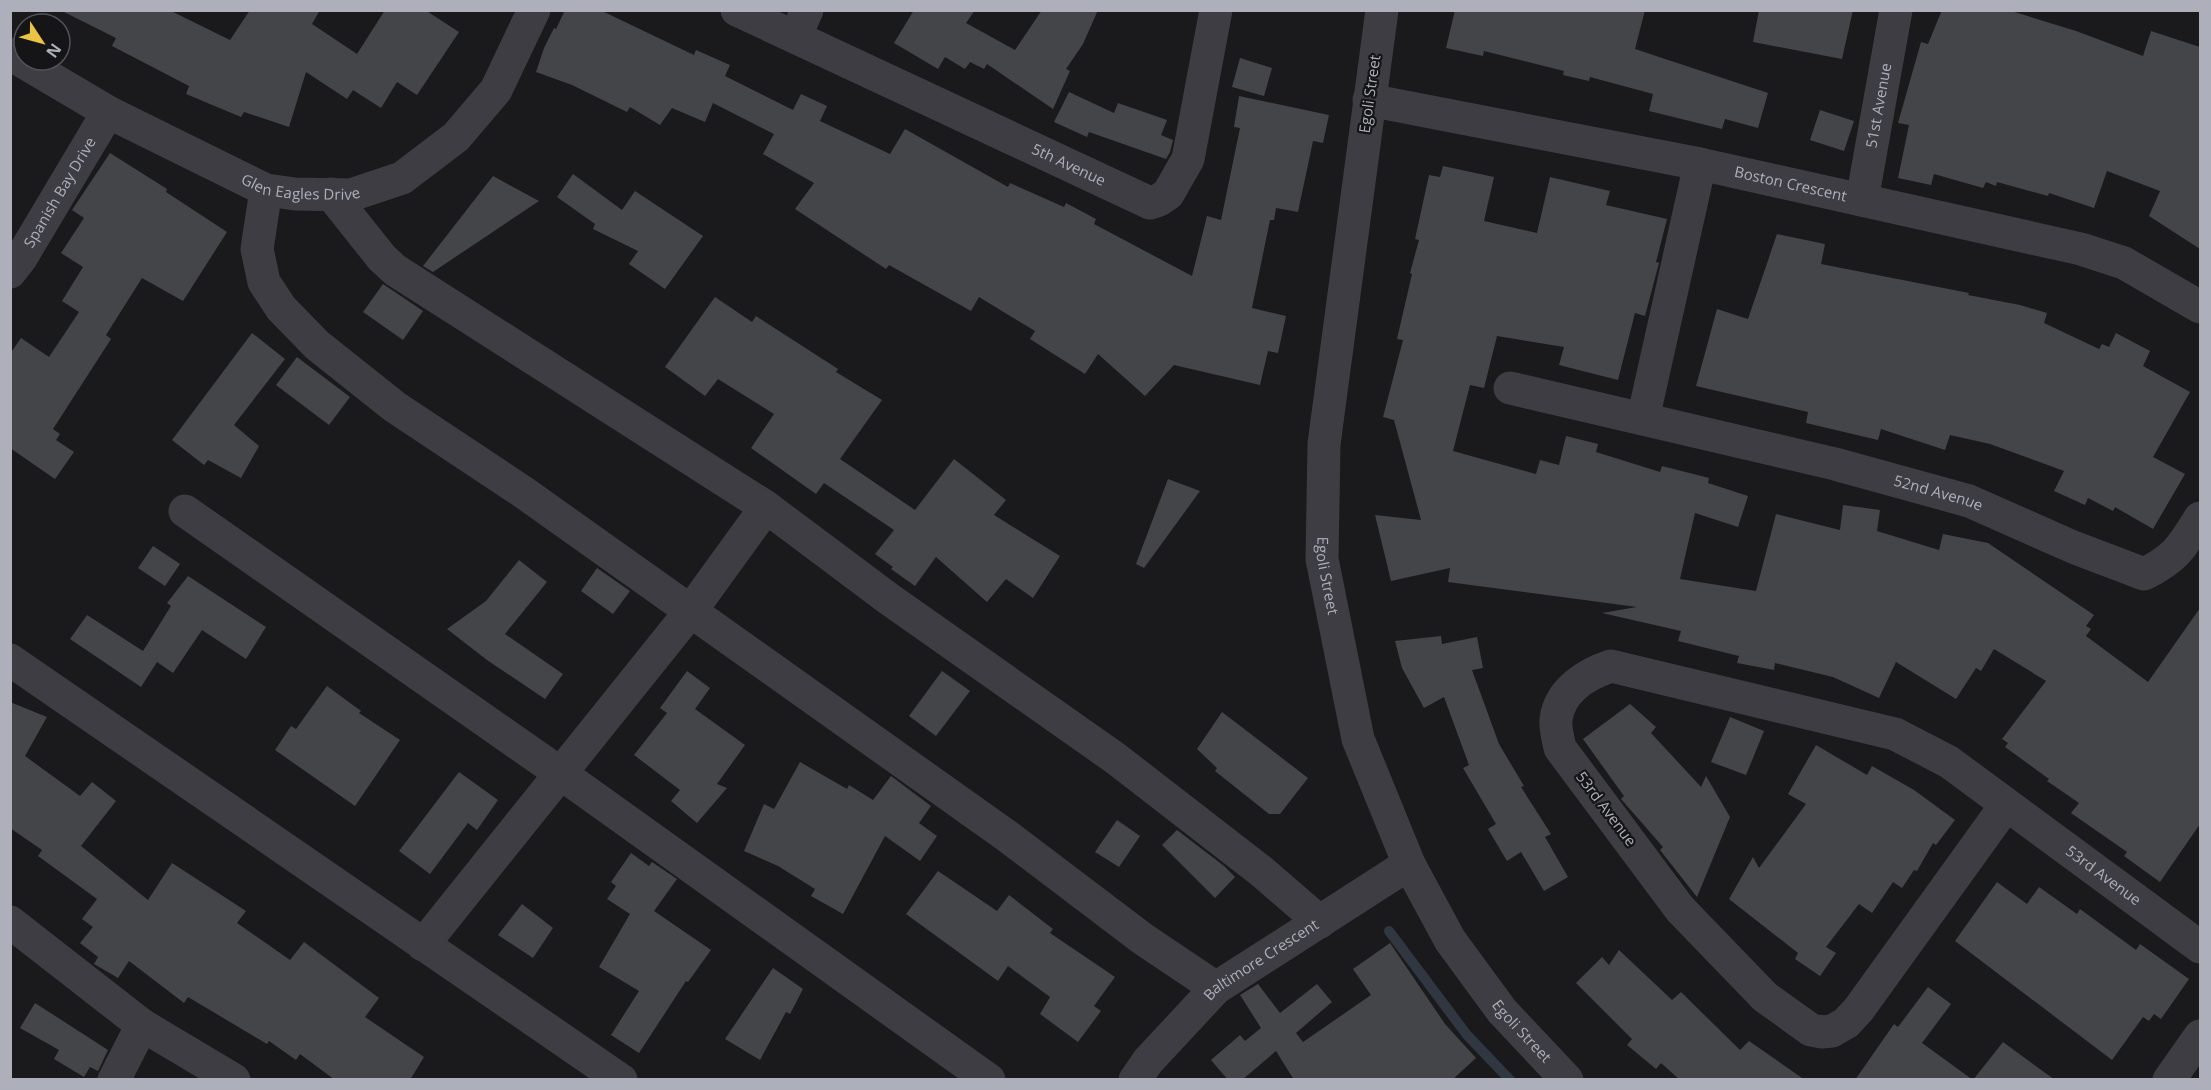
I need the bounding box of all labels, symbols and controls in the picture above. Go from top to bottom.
north arrow [12,12,72,72]
text: N [41,39,67,63]
street label: Egoli Street [1354,53,1384,134]
street label: 51st Avenue [1861,61,1895,149]
street label: Spanish Bay Drive [18,133,100,251]
street label: 5th Avenue [1029,138,1109,190]
street label: Boston Crescent [1733,161,1849,206]
street label: Glen Eagles Drive [238,168,363,204]
street label: 52nd Avenue [1892,470,1986,515]
street label: Egoli Street [1313,536,1344,616]
street label: 53rd Avenue [1572,767,1641,850]
street label: 53rd Avenue [2062,840,2145,909]
street label: Baltimore Crescent [1199,914,1322,1004]
street label: Egoli Street [1488,995,1556,1066]

